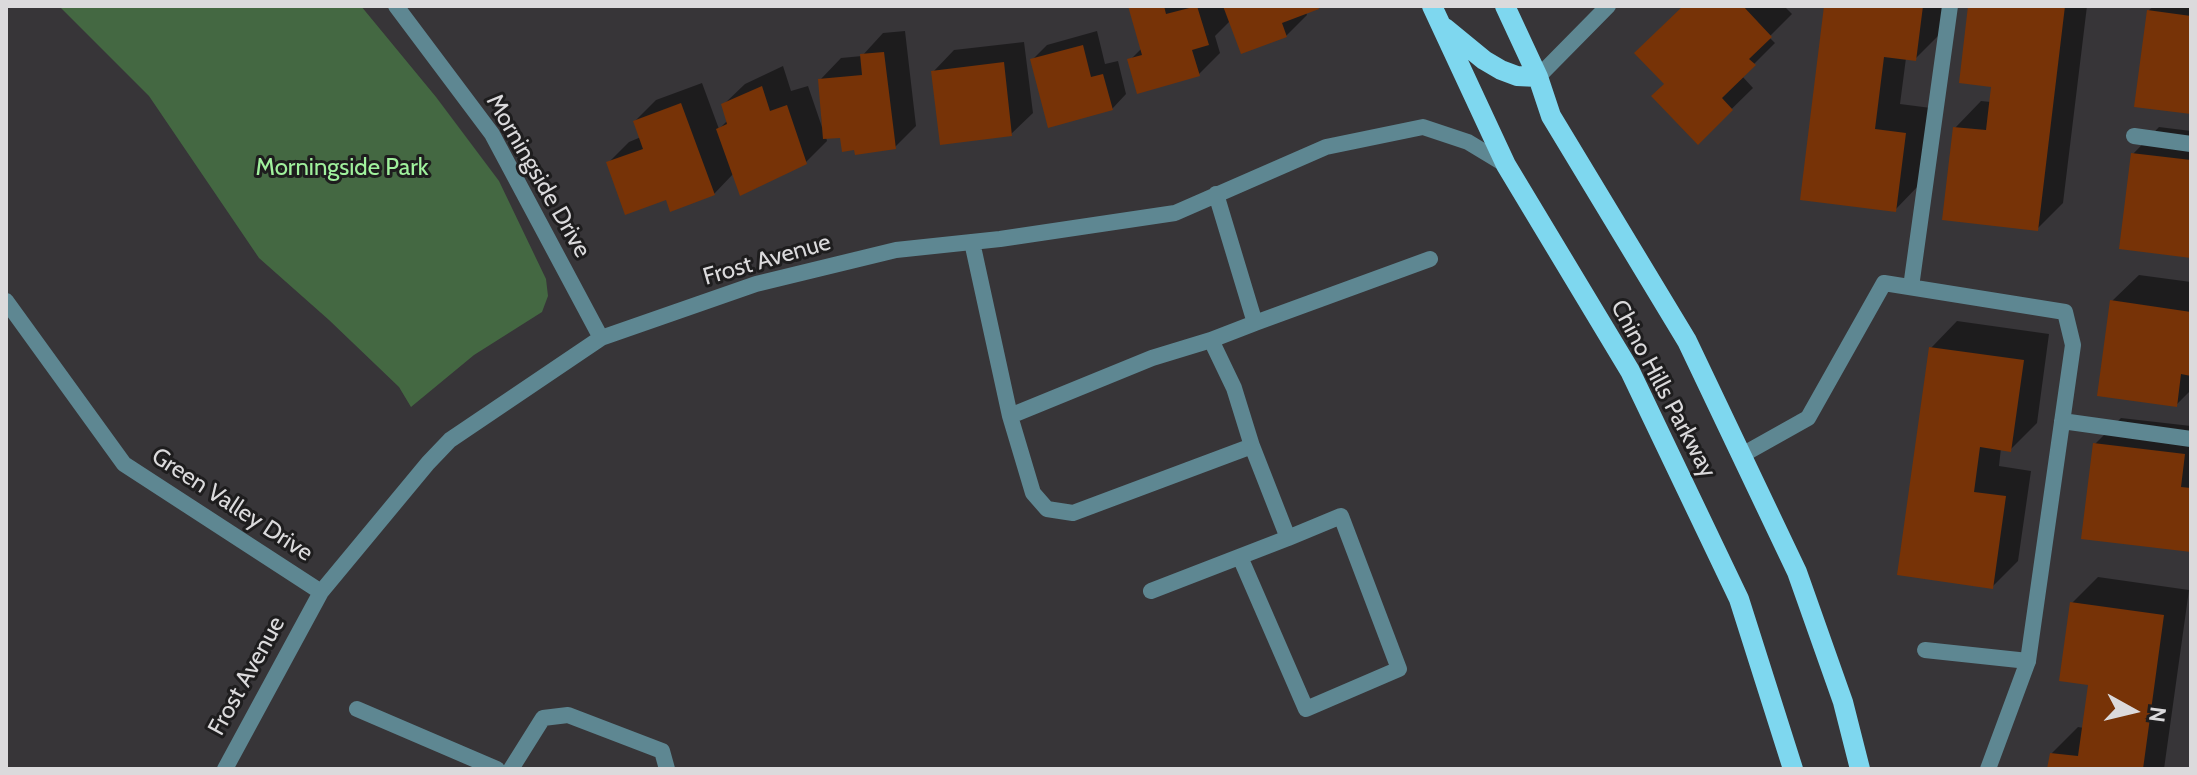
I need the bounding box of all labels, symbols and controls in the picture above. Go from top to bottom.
street label: Morningside Drive [480,89,596,263]
park label: Morningside Park [255,154,429,182]
street label: Frost Avenue [700,228,834,292]
street label: Chino Hills Parkway [1604,295,1722,483]
street label: Green Valley Drive [146,442,318,568]
street label: Frost Avenue [203,612,291,740]
north arrow [2093,671,2173,751]
text: N [2143,705,2172,724]

